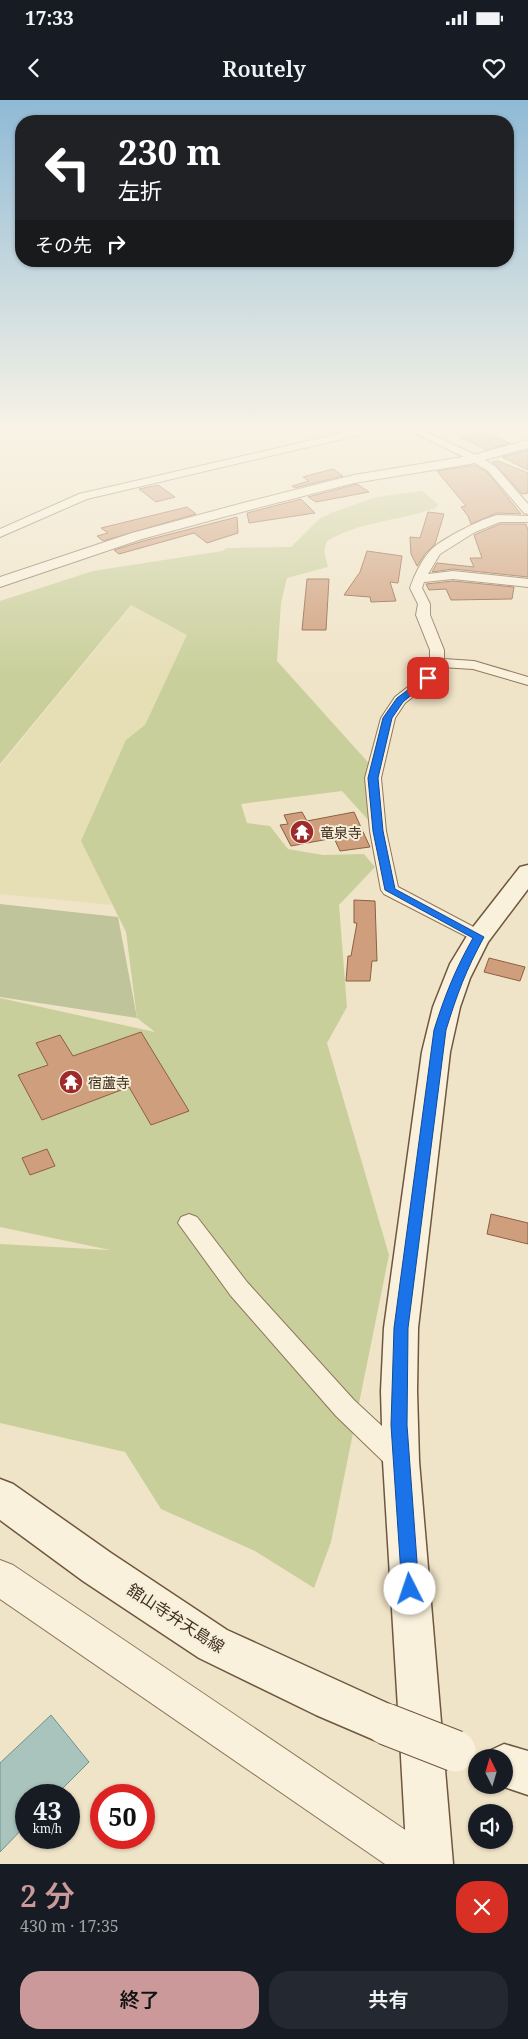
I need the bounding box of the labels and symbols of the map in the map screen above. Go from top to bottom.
pin [407,657,449,699]
temple icon: 竜泉寺 [289,819,315,845]
place label: 竜泉寺 [320,823,362,842]
temple icon: 宿蘆寺 [58,1069,84,1095]
place label: 宿蘆寺 [88,1073,130,1092]
position arrow [383,1562,435,1614]
street label: 舘山寺弁天島線 [123,1578,229,1658]
north arrow [468,1749,512,1794]
speed limit sign: 50 [90,1784,155,1849]

